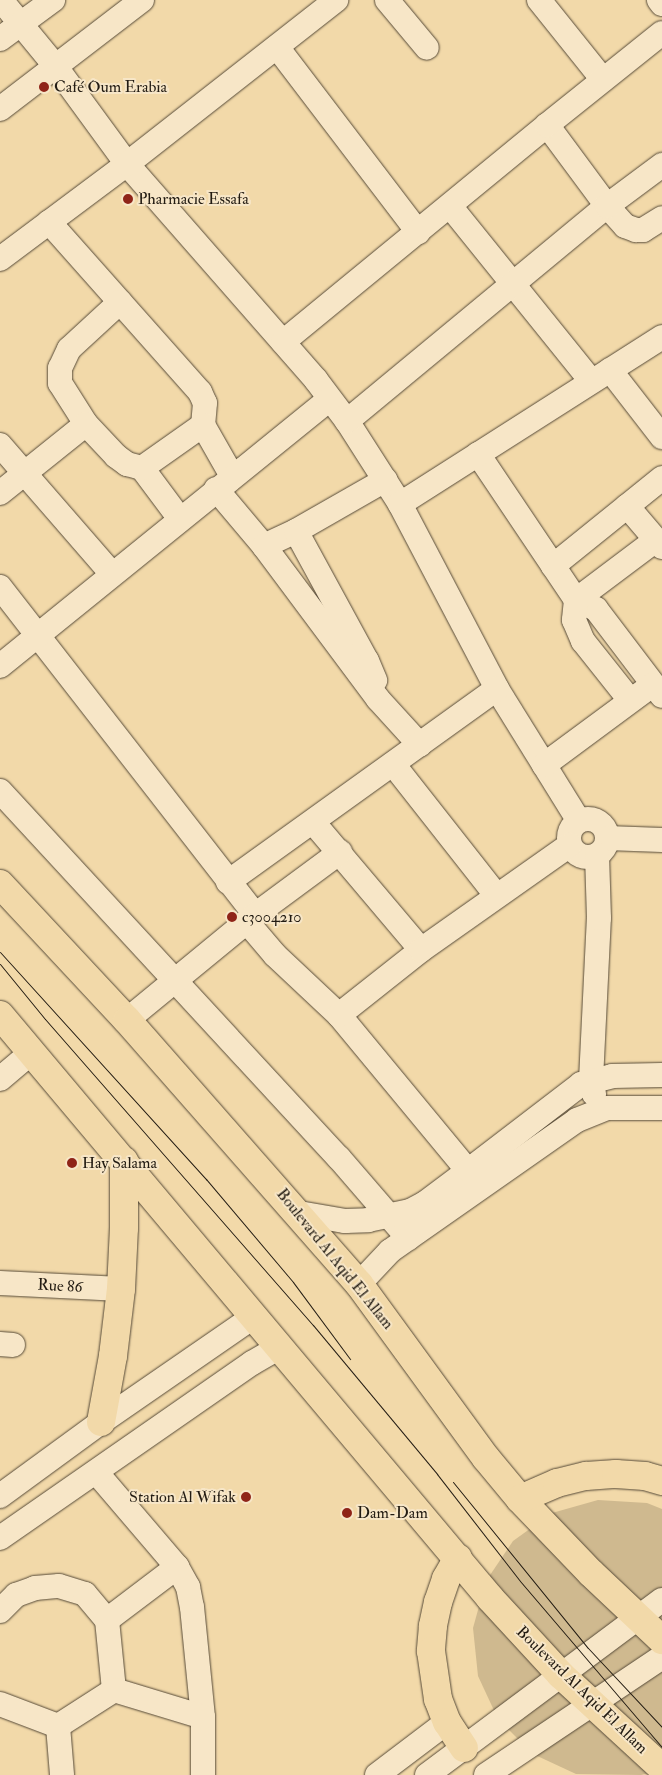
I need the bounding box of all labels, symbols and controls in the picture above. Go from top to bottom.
place label: Café Oum Erabia [54,77,167,97]
marker: Café Oum Erabia [38,81,50,93]
place label: Pharmacie Essafa [138,189,249,209]
marker: Pharmacie Essafa [122,193,134,205]
place label: c3004210 [242,907,302,927]
marker: c3004210 [226,911,238,923]
place label: Hay Salama [82,1153,157,1173]
marker: Hay Salama [66,1157,78,1169]
street label: Boulevard Al Aqid El Allam [272,1185,398,1333]
street label: Rue 86 [37,1275,83,1297]
place label: Station Al Wifak [129,1487,236,1507]
marker: Station Al Wifak [240,1491,252,1503]
place label: Dam-Dam [357,1503,428,1523]
marker: Dam-Dam [341,1507,353,1519]
street label: Boulevard Al Aqid El Allam [512,1622,652,1758]

